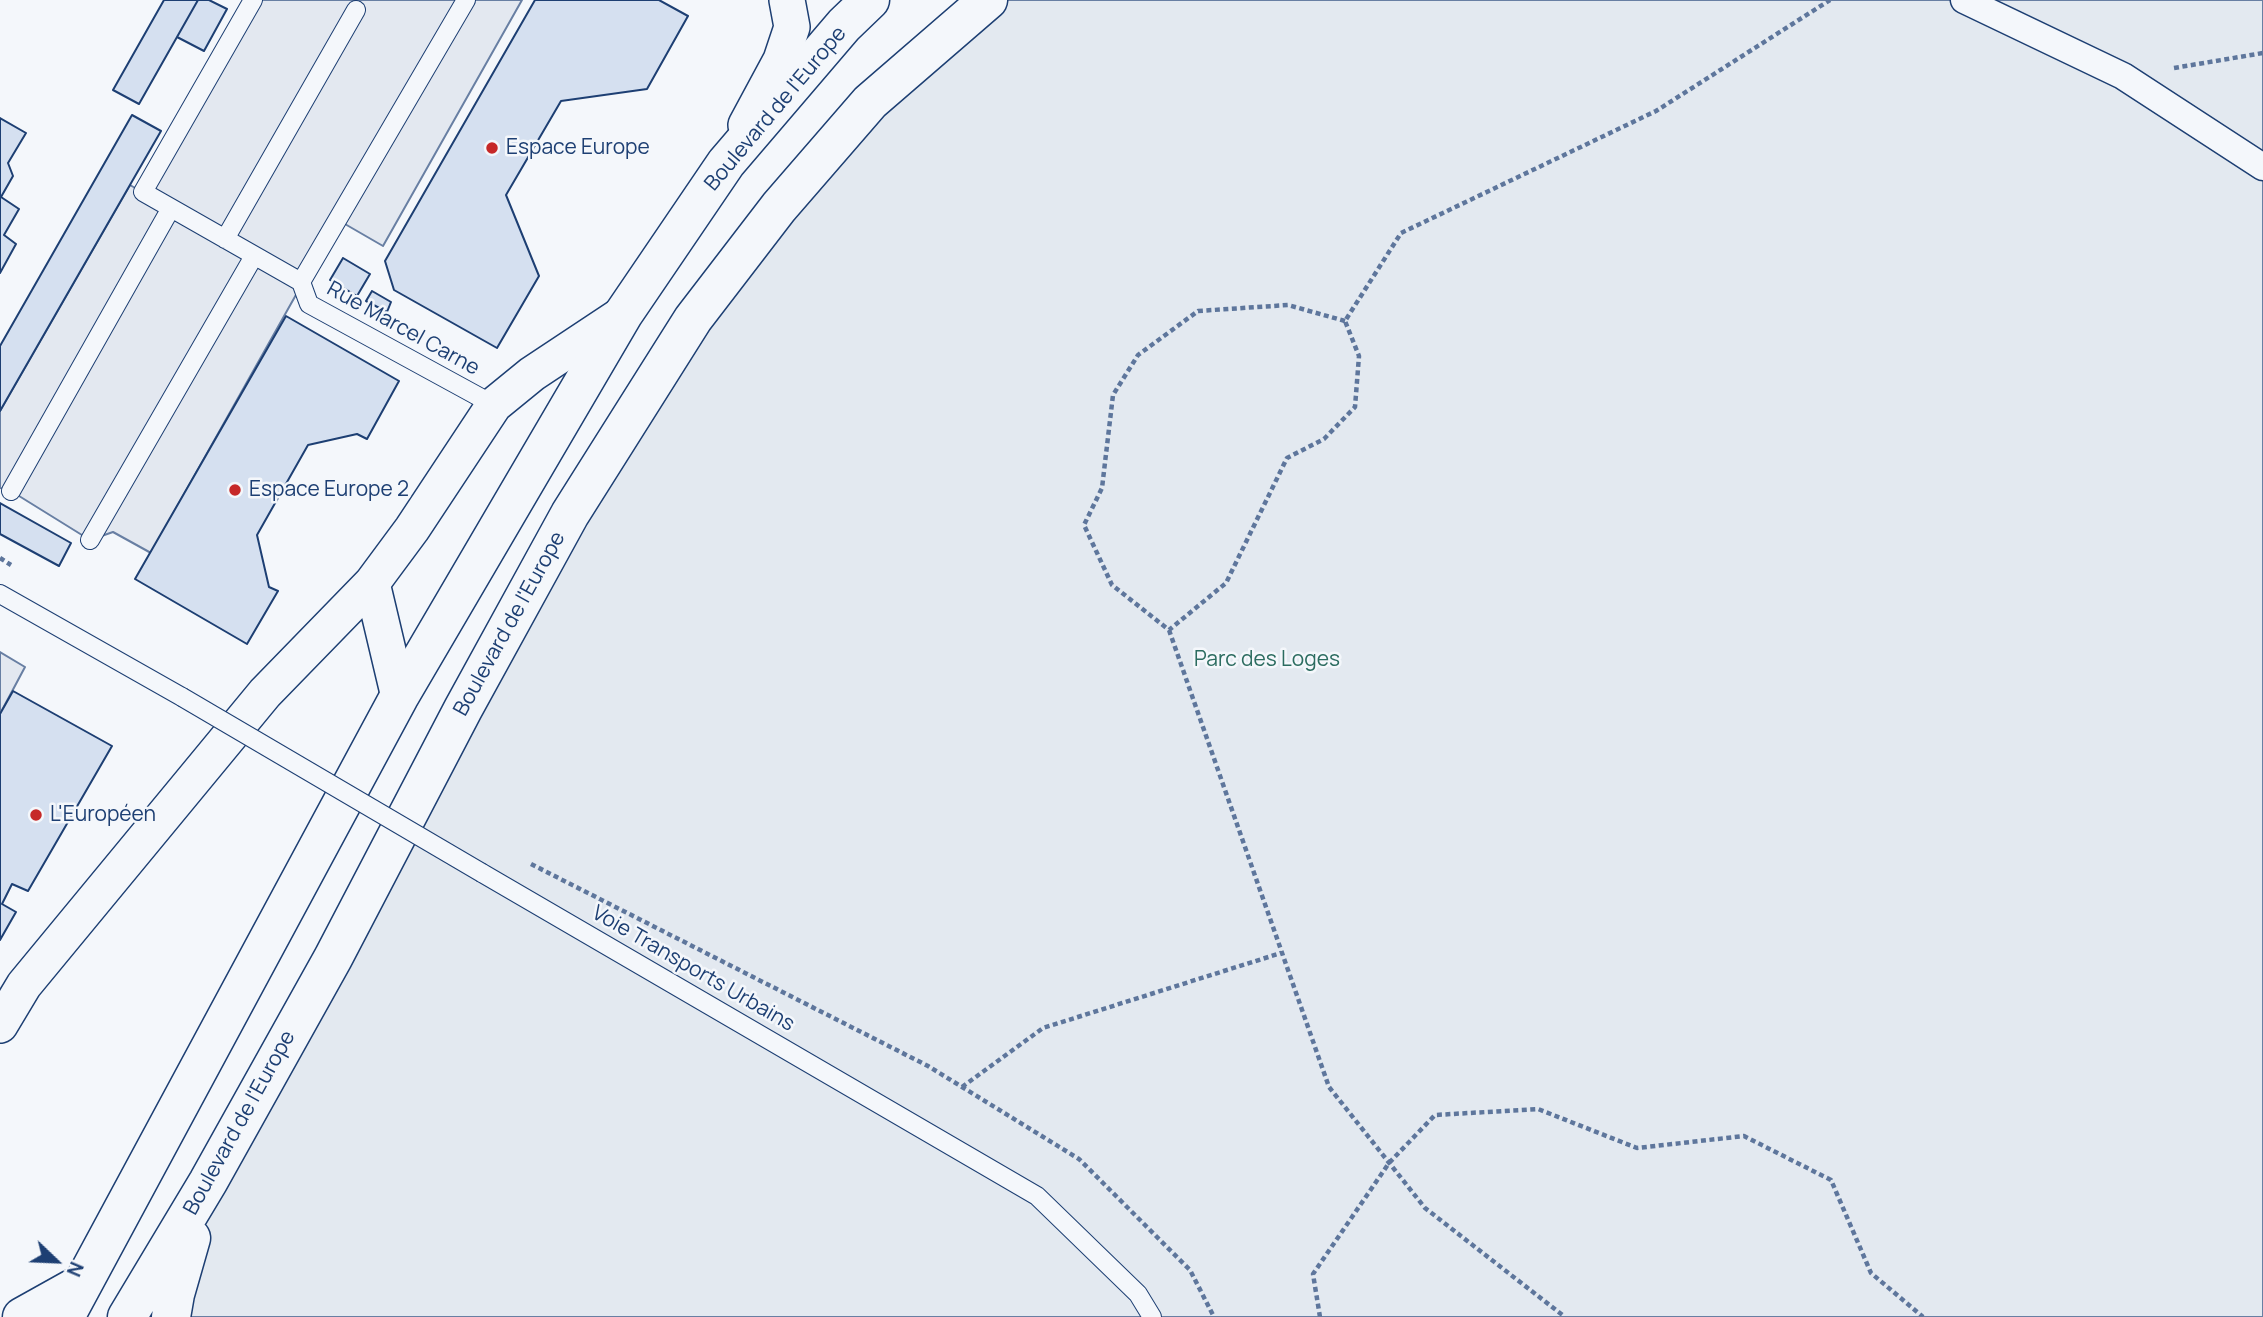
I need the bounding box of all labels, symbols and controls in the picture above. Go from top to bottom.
street label: Boulevard de l'Europe [700,22,852,196]
place label: Espace Europe [506,135,650,161]
marker: Espace Europe [484,140,500,156]
street label: Rue Marcel Carne [322,277,484,381]
place label: Espace Europe 2 [249,477,409,503]
marker: Espace Europe 2 [227,482,243,498]
street label: Boulevard de l'Europe [449,527,571,721]
park label: Parc des Loges [1194,647,1340,673]
place label: L'Européen [50,802,156,828]
marker: L'Européen [28,807,44,823]
street label: Voie Transports Urbains [587,901,799,1037]
street label: Boulevard de l'Europe [179,1026,301,1220]
north arrow [21,1226,91,1296]
text: N [61,1258,90,1281]

